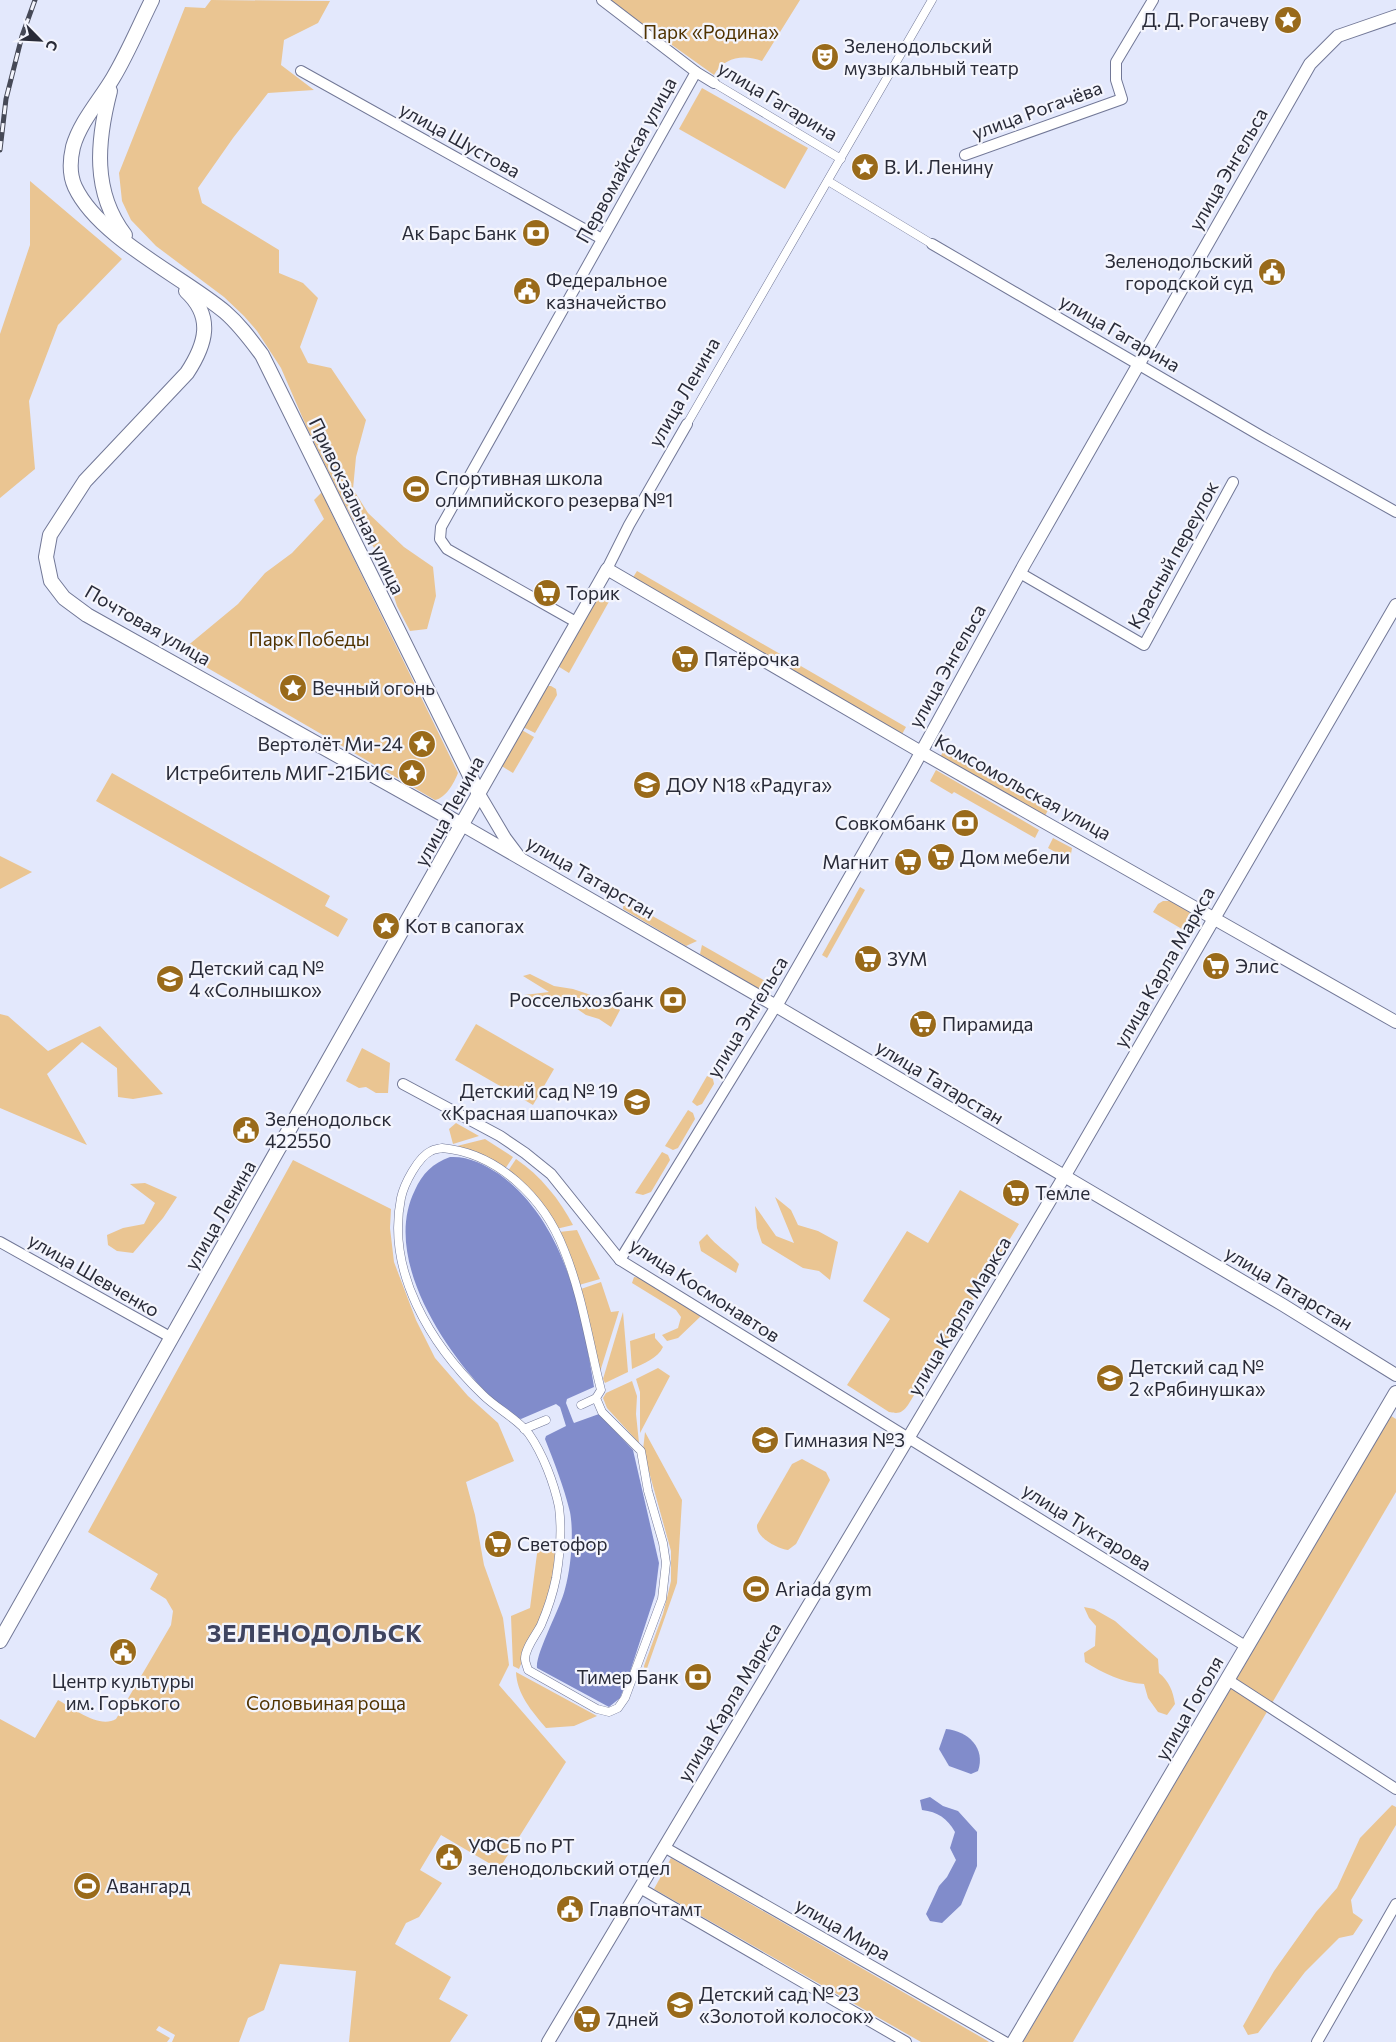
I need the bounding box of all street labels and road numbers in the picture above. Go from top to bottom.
street label: улица Гагарина [714,56,842,145]
street label: Первомайская улица [570,73,681,247]
street label: улица Рогачёва [969,75,1105,144]
street label: улица Шустова [396,97,525,182]
street label: улица Энгельса [1183,103,1272,234]
street label: улица Гагарина [1056,289,1185,376]
street label: улица Ленина [643,333,724,450]
street label: Привокзальная улица [305,414,410,598]
street label: Красный переулок [1122,477,1223,633]
street label: Почтовая улица [81,579,215,670]
street label: улица Энгельса [903,600,990,732]
street label: Комсомольская улица [931,729,1115,845]
street label: улица Ленина [409,752,488,870]
street label: улица Татарстан [523,830,660,923]
street label: улица Карла Маркса [1108,882,1219,1051]
street label: улица Энгельса [701,952,792,1082]
street label: улица Татарстан [872,1034,1008,1129]
street label: улица Ленина [179,1156,260,1273]
street label: улица Шевченко [25,1228,164,1321]
street label: улица Космонавтов [626,1232,785,1347]
street label: улица Карла Маркса [902,1232,1015,1400]
street label: улица Татарстан [1221,1240,1357,1335]
street label: улица Туктарова [1019,1478,1156,1575]
street label: улица Карла Маркса [672,1618,785,1786]
street label: улица Гоголя [1149,1652,1228,1764]
street label: улица Мира [792,1892,895,1965]

